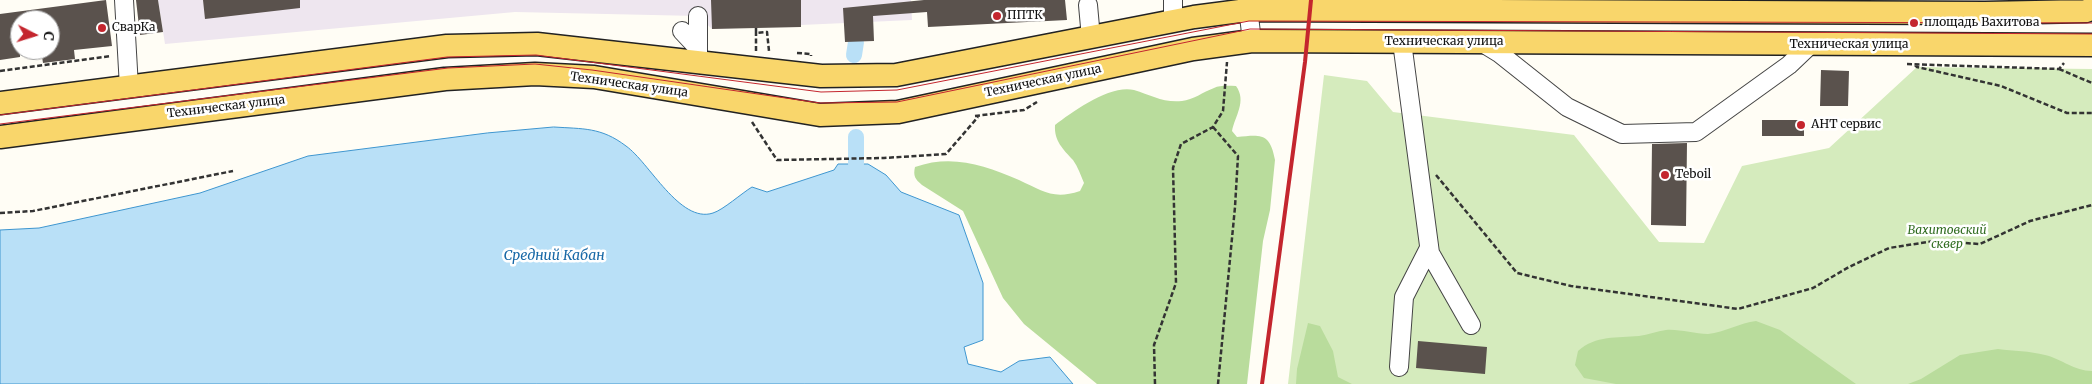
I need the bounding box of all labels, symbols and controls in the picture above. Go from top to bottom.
place label: ППТК [1007,9,1043,23]
north arrow [10,10,60,60]
marker: ППТК [991,10,1003,22]
place label: площадь Вахитова [1924,16,2039,30]
marker: площадь Вахитова [1908,17,1920,29]
place label: СварКа [112,21,155,35]
marker: СварКа [96,22,108,34]
text: С [40,31,58,42]
street label: Техническая улица [1385,35,1503,49]
street label: Техническая улица [1790,38,1908,52]
street label: Техническая улица [983,62,1103,100]
street label: Техническая улица [569,70,689,100]
street label: Техническая улица [166,93,286,121]
place label: АНТ сервис [1811,118,1881,132]
marker: АНТ сервис [1795,119,1807,131]
place label: Teboil [1675,168,1711,182]
marker: Teboil [1659,169,1671,181]
park label: Вахитовский сквер [1908,224,1986,252]
water label: Средний Кабан [503,248,605,264]

